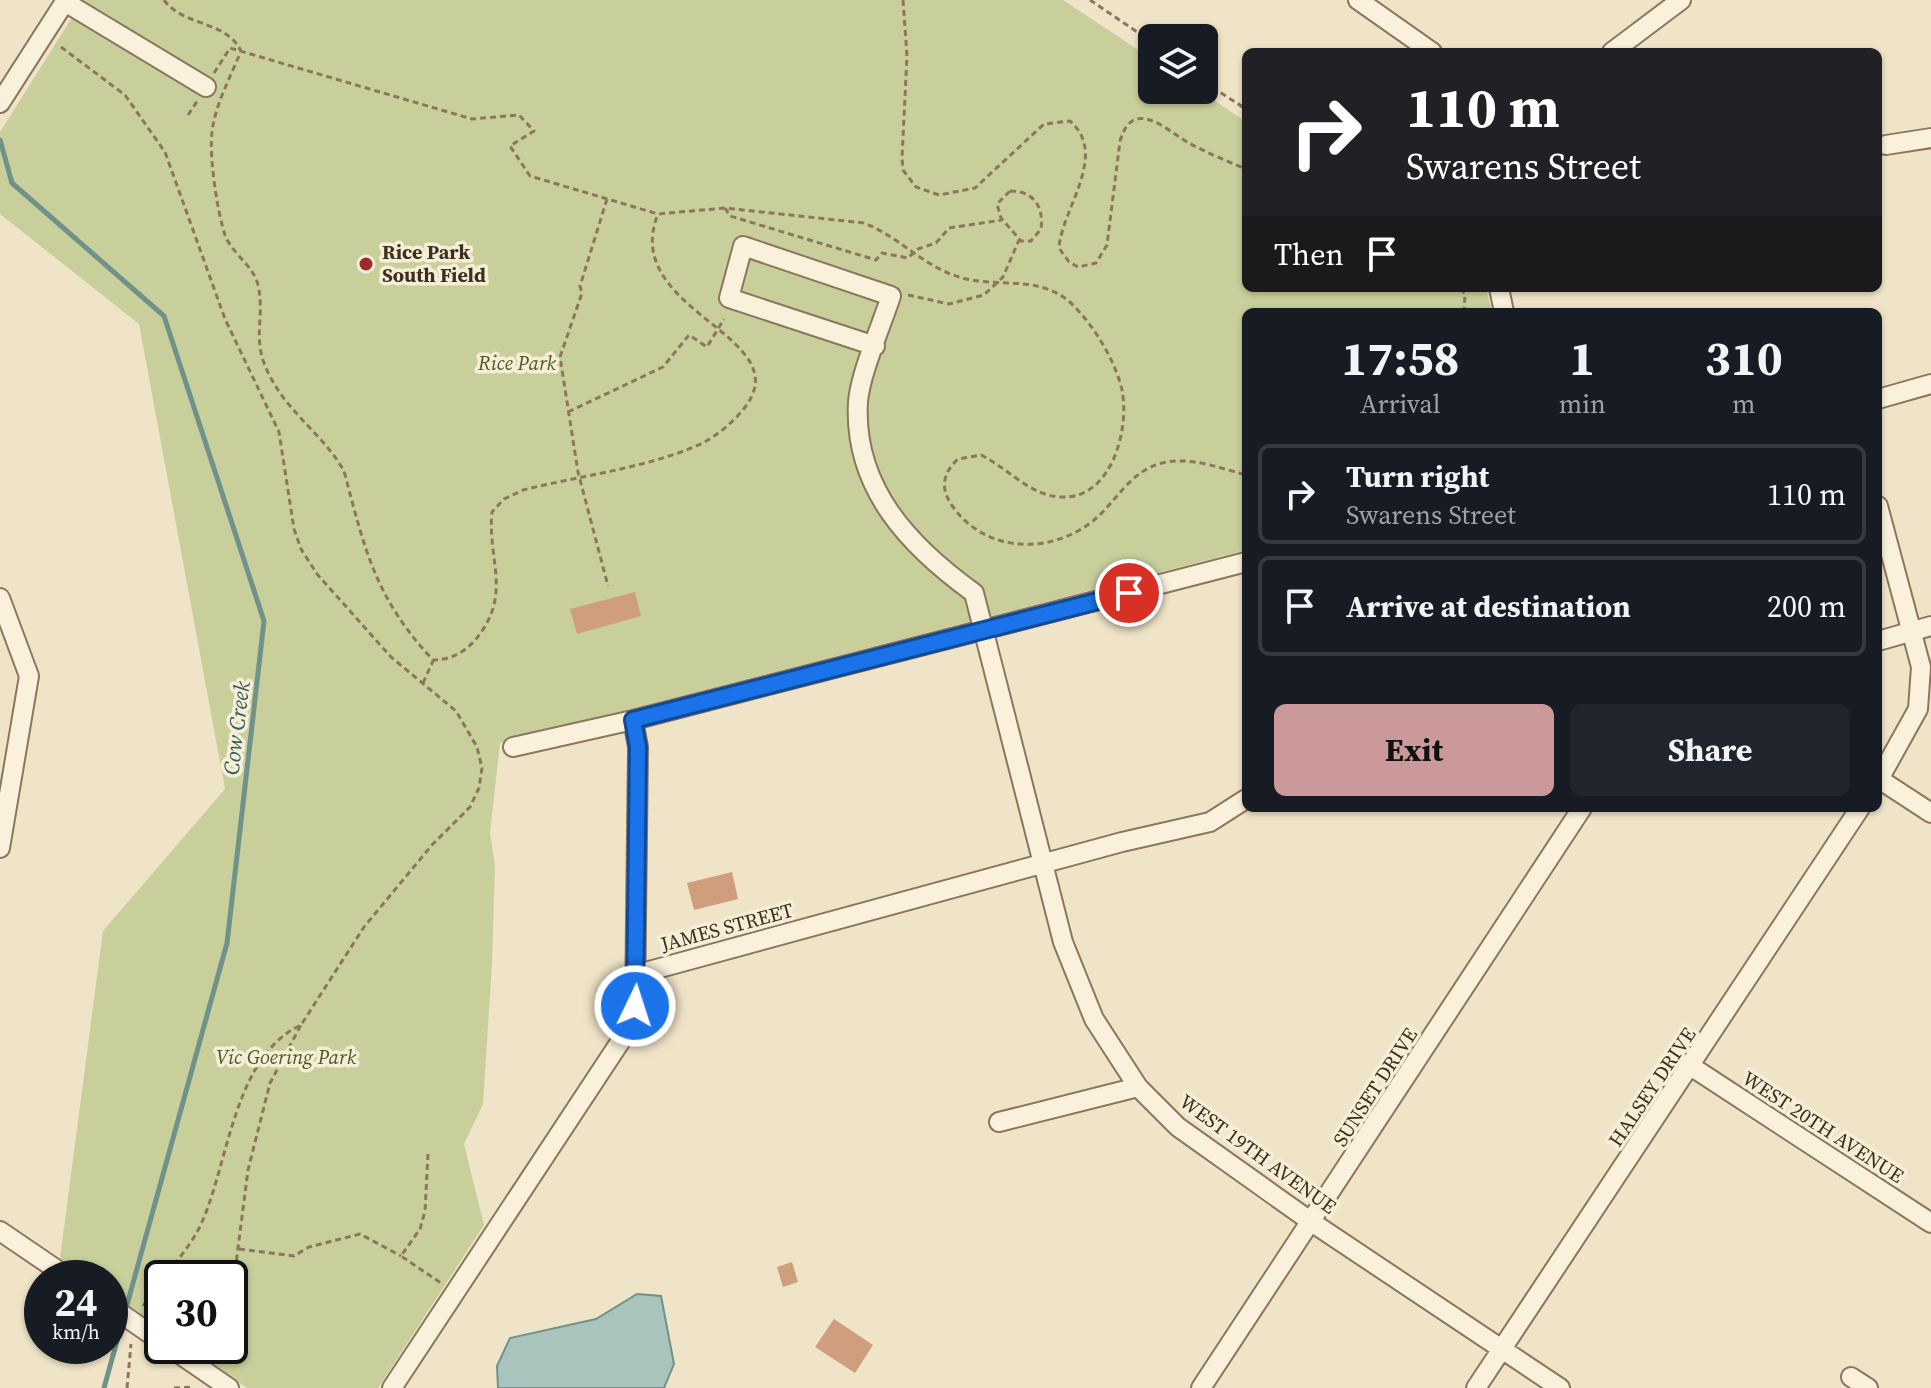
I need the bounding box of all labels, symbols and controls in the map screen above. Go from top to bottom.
map controls [1138,24,1218,104]
button: layers [1138,24,1218,104]
text: 110 m [1406,69,1560,146]
icon: right [1274,80,1378,184]
text: Swarens Street [1406,142,1641,191]
icon: arrive [1360,232,1404,276]
text: Then [1274,234,1344,275]
place label: Rice Park South Field [382,238,486,289]
marker: Rice Park South Field [357,255,375,273]
text: 17:58 [1341,325,1460,391]
text: 1 [1569,325,1595,391]
text: 310 [1705,325,1783,391]
park label: Rice Park [477,349,557,377]
text: Arrival [1360,386,1441,422]
text: min [1559,386,1606,422]
text: m [1732,386,1756,422]
text: Turn right [1346,456,1489,497]
icon: right [1278,472,1322,516]
text: 110 m [1767,474,1846,515]
text: Swarens Street [1346,497,1516,533]
pin [1095,559,1163,627]
icon: arrive [1107,571,1151,615]
icon: arrive [1278,584,1322,628]
text: Arrive at destination [1346,586,1631,627]
text: 200 m [1767,586,1846,627]
water label: Cow Creek [215,679,257,777]
button: Exit [1274,704,1554,796]
button: Share [1570,704,1850,796]
street label: JAMES STREET [657,896,796,958]
position arrow [593,964,677,1048]
street label: SUNSET DRIVE [1326,1022,1424,1152]
street label: HALSEY DRIVE [1602,1022,1702,1152]
park label: Vic Goering Park [216,1043,357,1071]
street label: WEST 20TH AVENUE [1737,1064,1909,1190]
street label: WEST 19TH AVENUE [1174,1088,1342,1220]
speed limit sign: 30 [144,1260,248,1364]
text: 24 [54,1275,98,1329]
text: km/h [52,1318,100,1346]

